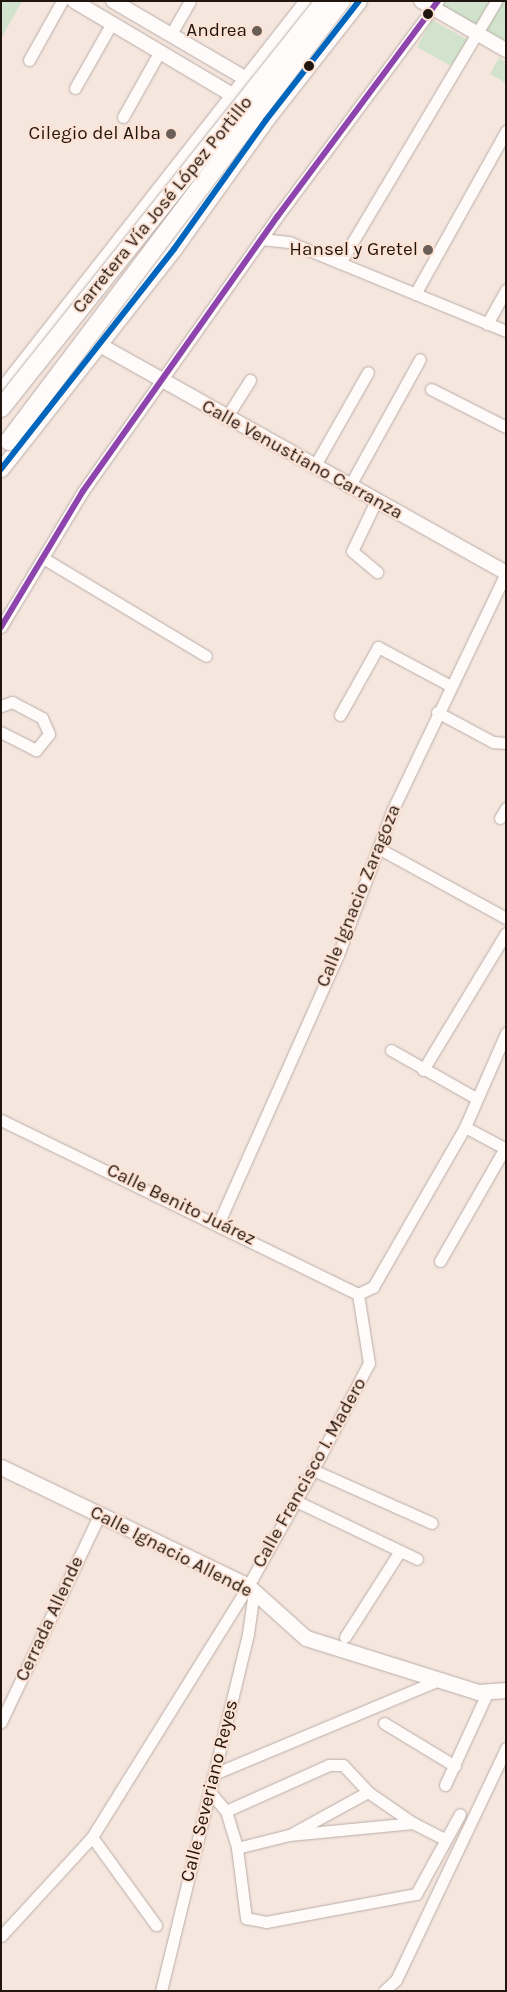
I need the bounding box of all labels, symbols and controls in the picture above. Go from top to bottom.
unlabelled marker [423,9,433,19]
place label: Andrea [186,20,247,42]
marker: Andrea [251,25,263,37]
unlabelled marker [304,61,314,71]
street label: Carretera Vía José López Portillo [68,92,258,318]
place label: Cilegio del Alba [29,123,161,145]
marker: Cilegio del Alba [165,128,177,140]
place label: Hansel y Gretel [289,239,418,261]
marker: Hansel y Gretel [422,244,434,256]
street label: Calle Venustiano Carranza [197,395,407,525]
street label: Calle Ignacio Zaragoza [312,801,406,991]
street label: Calle Benito Juárez [103,1159,259,1251]
street label: Calle Francisco I. Madero [248,1374,372,1572]
street label: Calle Ignacio Allende [86,1501,256,1603]
street label: Cerrada Allende [11,1553,89,1685]
street label: Calle Severiano Reyes [176,1698,244,1884]

